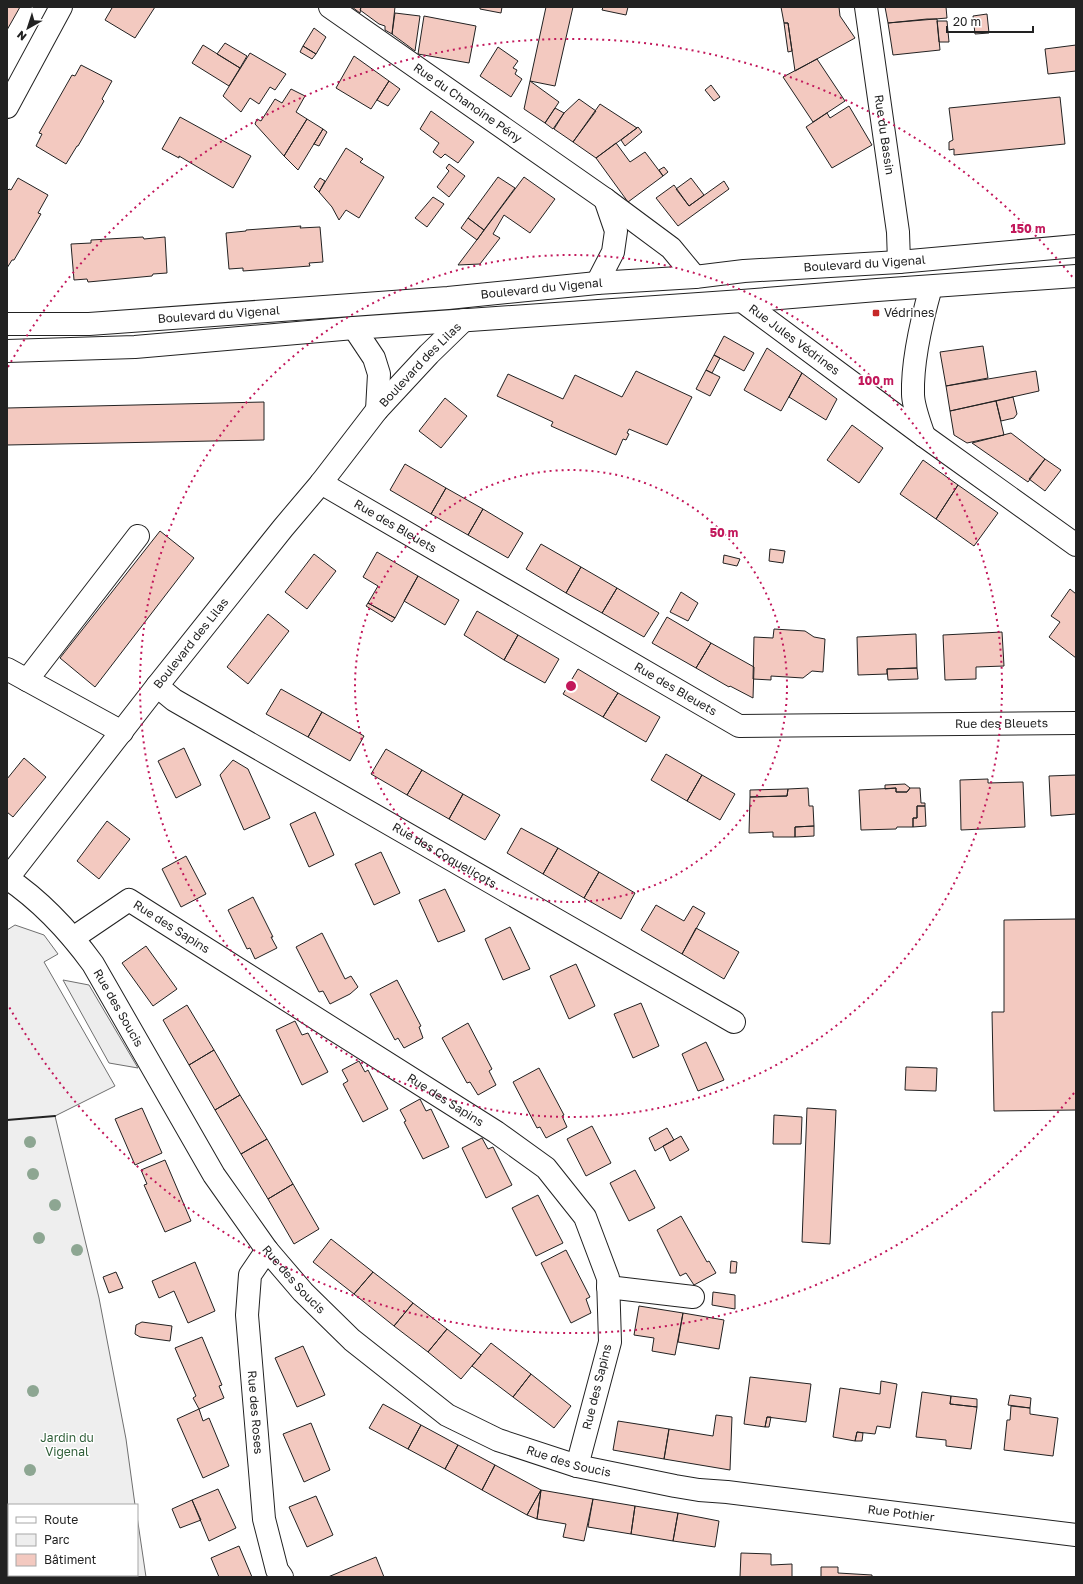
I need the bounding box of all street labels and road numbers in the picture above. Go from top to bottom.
street label: Rue du Chanoine Pény [411,60,525,146]
street label: Rue du Bassin [872,93,898,176]
street label: Boulevard du Vigenal [803,252,926,275]
street label: Boulevard du Vigenal [480,275,603,302]
street label: Rue Jules Védrines [746,301,843,378]
street label: Boulevard du Vigenal [157,302,280,326]
street label: Boulevard des Lilas [376,319,464,410]
street label: Rue des Bleuets [352,496,440,556]
street label: Boulevard des Lilas [150,595,231,691]
street label: Rue des Bleuets [632,659,720,719]
street label: Rue des Bleuets [955,715,1048,731]
street label: Rue des Coquelicots [390,819,500,891]
street label: Rue des Sapins [131,897,213,956]
street label: Rue des Soucis [91,966,147,1049]
street label: Rue des Sapins [405,1070,487,1129]
street label: Rue des Soucis [259,1242,329,1317]
street label: Rue des Sapins [579,1343,614,1431]
street label: Rue des Roses [245,1370,267,1455]
street label: Rue des Soucis [525,1442,612,1480]
street label: Rue Pothier [867,1501,936,1525]

